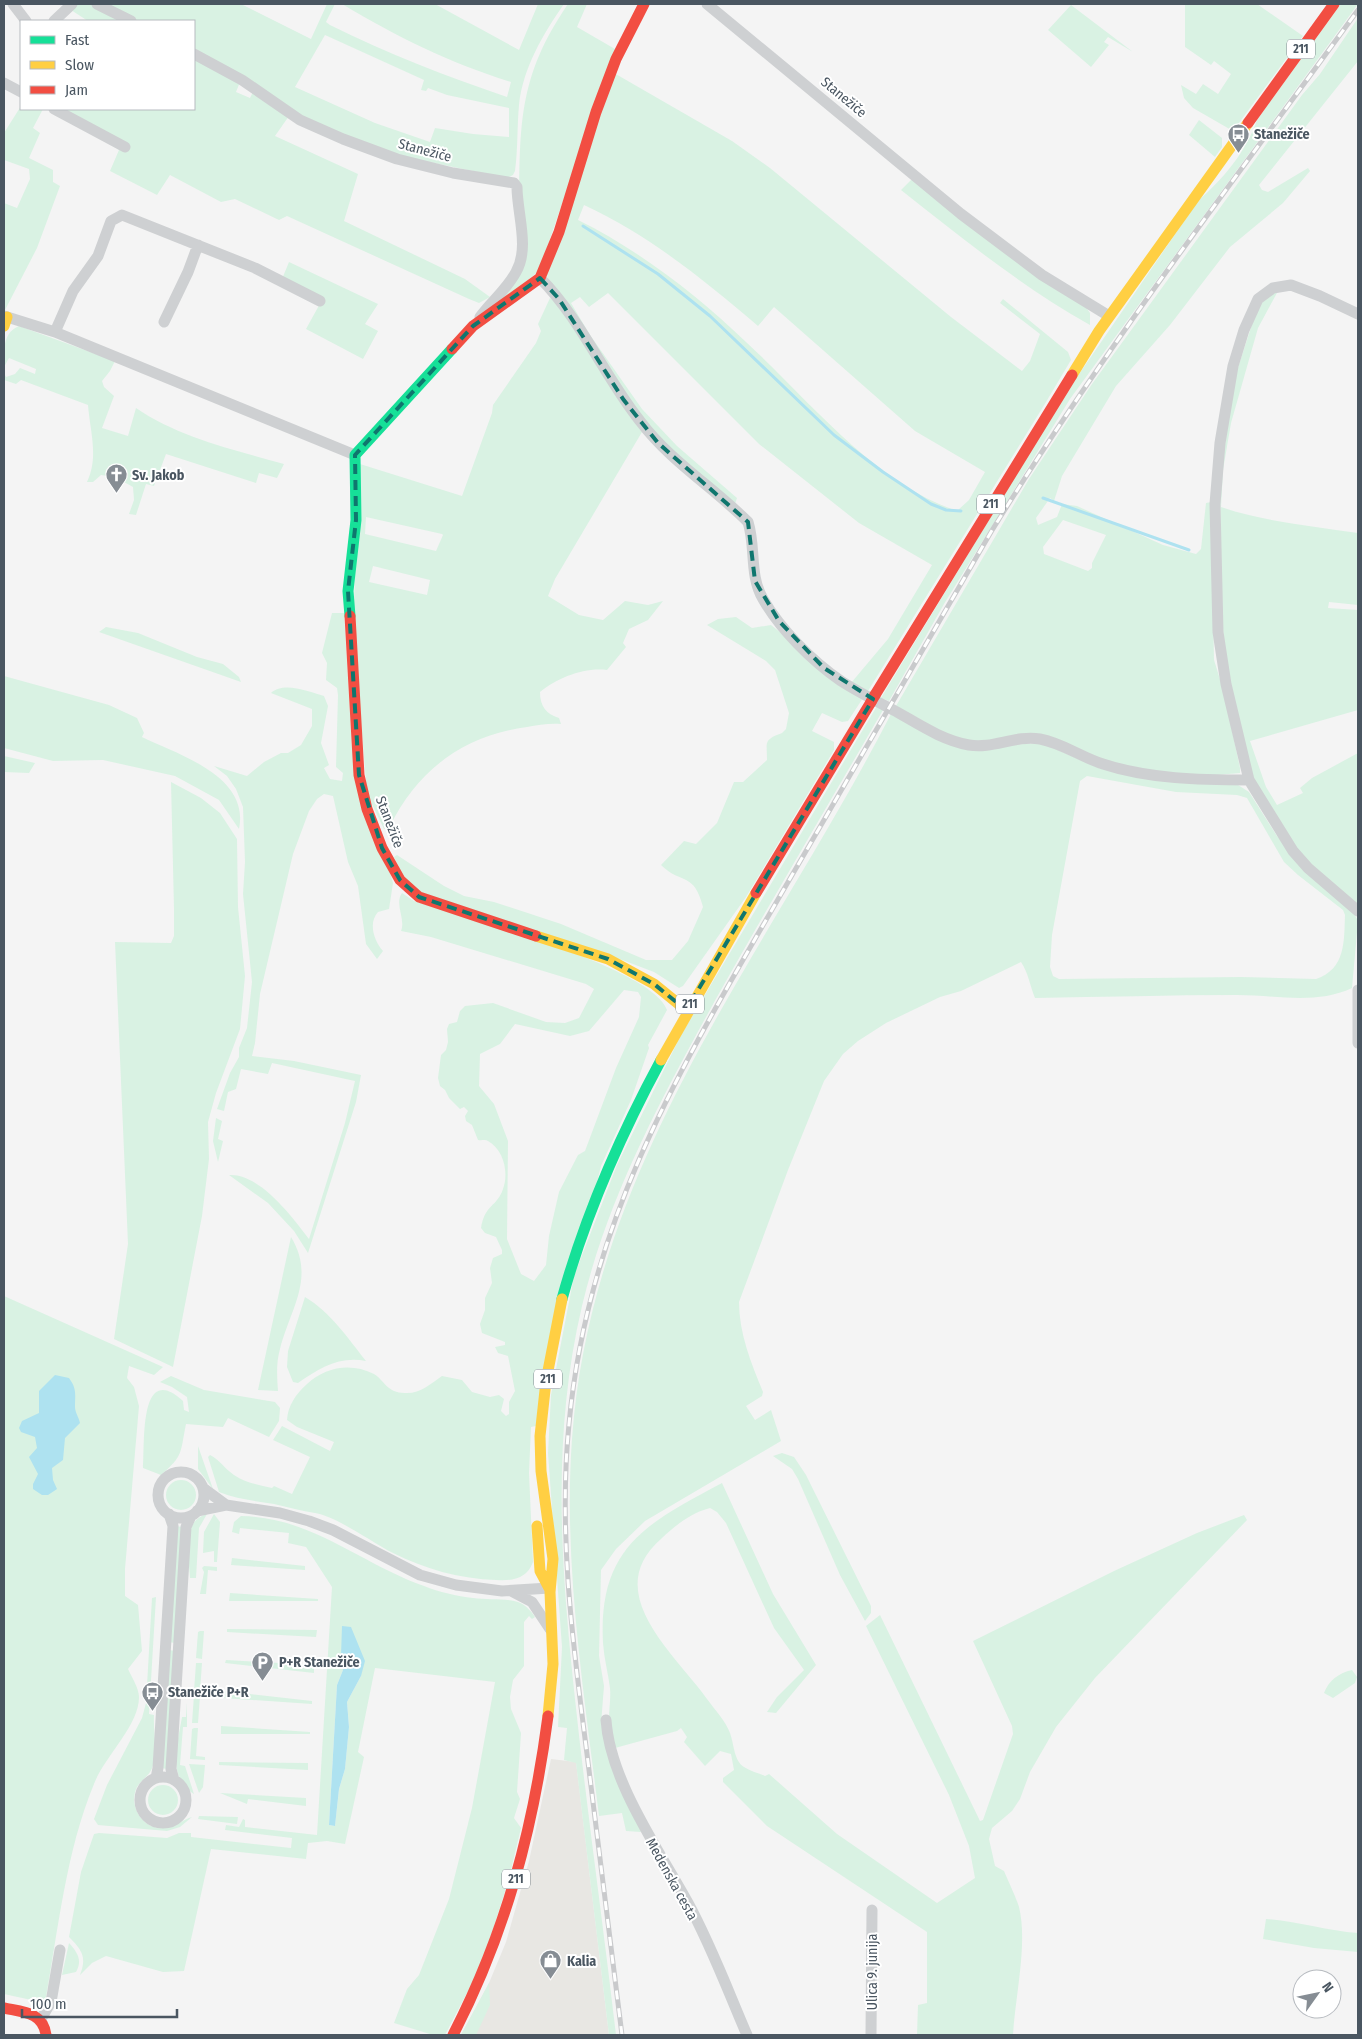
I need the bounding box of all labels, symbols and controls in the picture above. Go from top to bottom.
legend [20,20,195,110]
text: Fast [65,31,89,49]
road number: 211 [1287,40,1315,59]
text: Slow [65,56,94,74]
street label: Stanežiče [817,73,870,121]
text: Jam [65,81,88,99]
bus stop icon: Stanežiče [1226,122,1250,153]
place label: Stanežiče [1254,126,1310,143]
street label: Stanežiče [397,135,453,166]
church icon: Sv. Jakob [104,463,128,494]
place label: Sv. Jakob [132,467,185,484]
road number: 211 [977,494,1005,514]
street label: Stanežiče [372,794,407,851]
road number: 211 [676,994,704,1014]
road number: 211 [534,1370,562,1388]
parking icon: P+R Stanežiče [251,1650,275,1681]
place label: P+R Stanežiče [279,1654,360,1671]
bus stop icon: Stanežiče P+R [140,1680,164,1711]
place label: Stanežiče P+R [168,1684,249,1701]
street label: Medenska cesta [642,1835,701,1923]
road number: 211 [502,1870,530,1888]
street label: Ulica 9. junija [864,1934,881,2010]
shop icon: Kalia [539,1949,563,1980]
place label: Kalia [567,1953,596,1970]
north arrow [1292,1969,1342,2019]
text: N [1318,1979,1337,1995]
scale bar [22,1986,178,2018]
text: 100 m [30,1995,67,2013]

